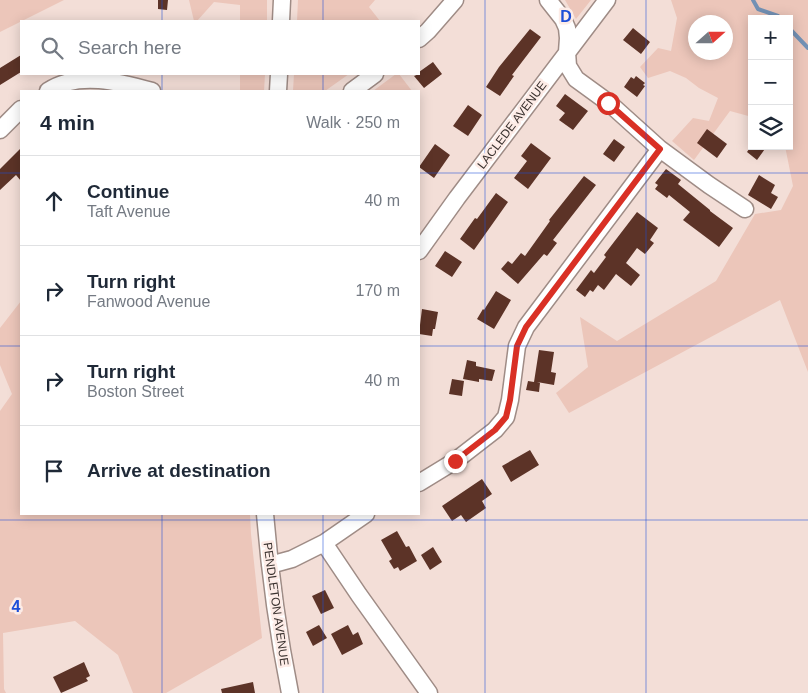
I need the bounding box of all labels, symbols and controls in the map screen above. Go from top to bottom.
text: D [560,8,572,25]
north arrow [688,15,733,60]
map controls [748,15,793,150]
button: + [748,15,793,60]
search box [20,20,420,75]
icon: search [38,34,66,62]
text: Search here [78,37,182,58]
button: − [748,60,793,105]
street label: LACLEDE AVENUE [475,79,549,171]
route start [597,92,620,115]
button: layers [748,105,793,150]
text: 4 min [40,111,95,134]
text: Walk · 250 m [306,114,400,131]
text: Continue [87,181,169,202]
icon: ahead [40,187,68,215]
text: 40 m [364,192,400,209]
text: Taft Avenue [87,203,170,220]
text: Turn right [87,271,175,292]
icon: right [40,277,68,305]
text: 170 m [356,282,400,299]
text: Fanwood Avenue [87,293,210,310]
text: Turn right [87,361,175,382]
icon: right [40,367,68,395]
text: 40 m [364,372,400,389]
text: Boston Street [87,383,184,400]
route end [444,450,467,473]
icon: arrive [40,457,68,485]
text: Arrive at destination [87,460,271,481]
street label: PENDLETON AVENUE [260,541,292,667]
text: 4 [12,598,21,615]

